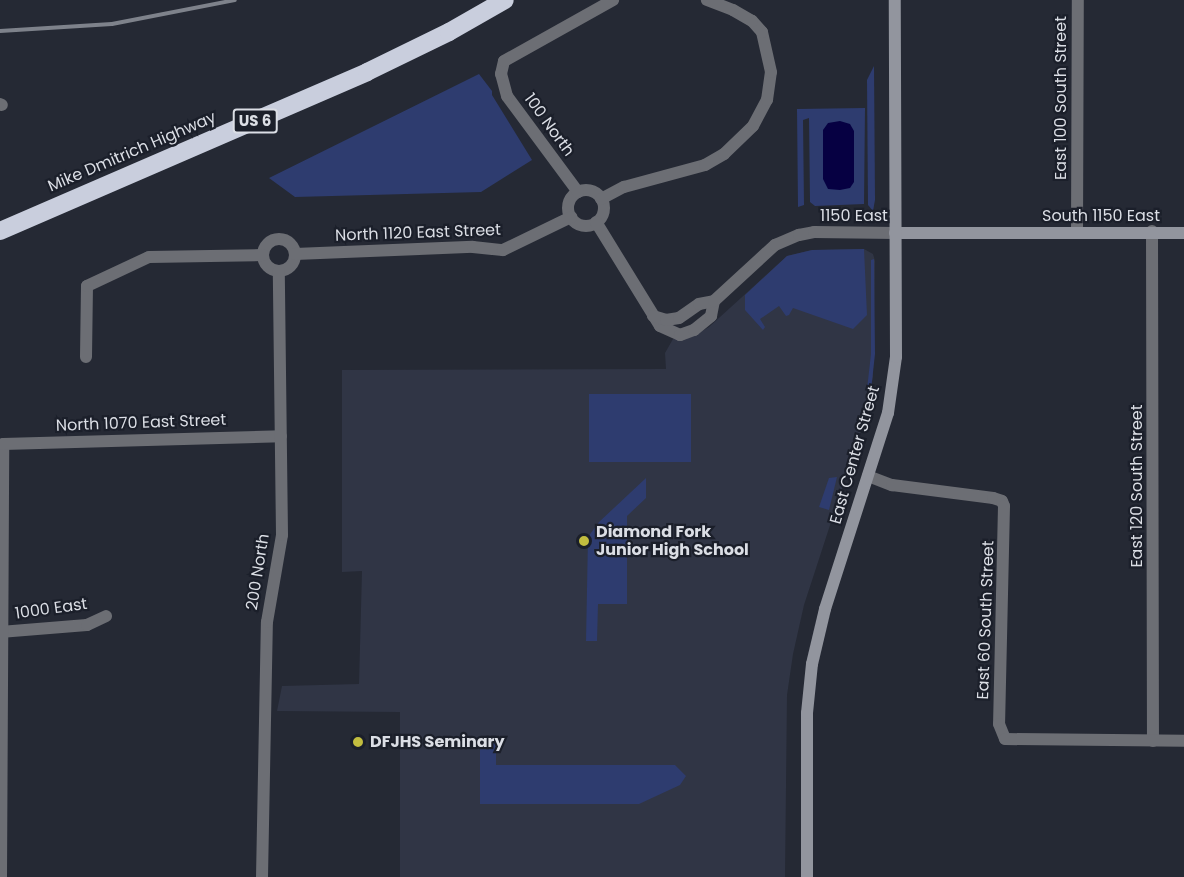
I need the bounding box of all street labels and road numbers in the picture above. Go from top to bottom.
street label: East 100 South Street [1051,16,1071,180]
street label: 100 North [520,90,578,160]
street label: Mike Dmitrich Highway [45,108,219,196]
road number: US 6 [232,109,278,133]
street label: 1150 East [820,206,888,226]
street label: South 1150 East [1042,206,1160,226]
street label: North 1120 East Street [335,221,501,245]
street label: East Center Street [826,384,884,526]
street label: East 120 South Street [1127,404,1147,568]
street label: North 1070 East Street [56,410,226,436]
street label: 200 North [242,532,274,612]
street label: East 60 South Street [974,540,998,700]
street label: 1000 East [14,594,88,624]

